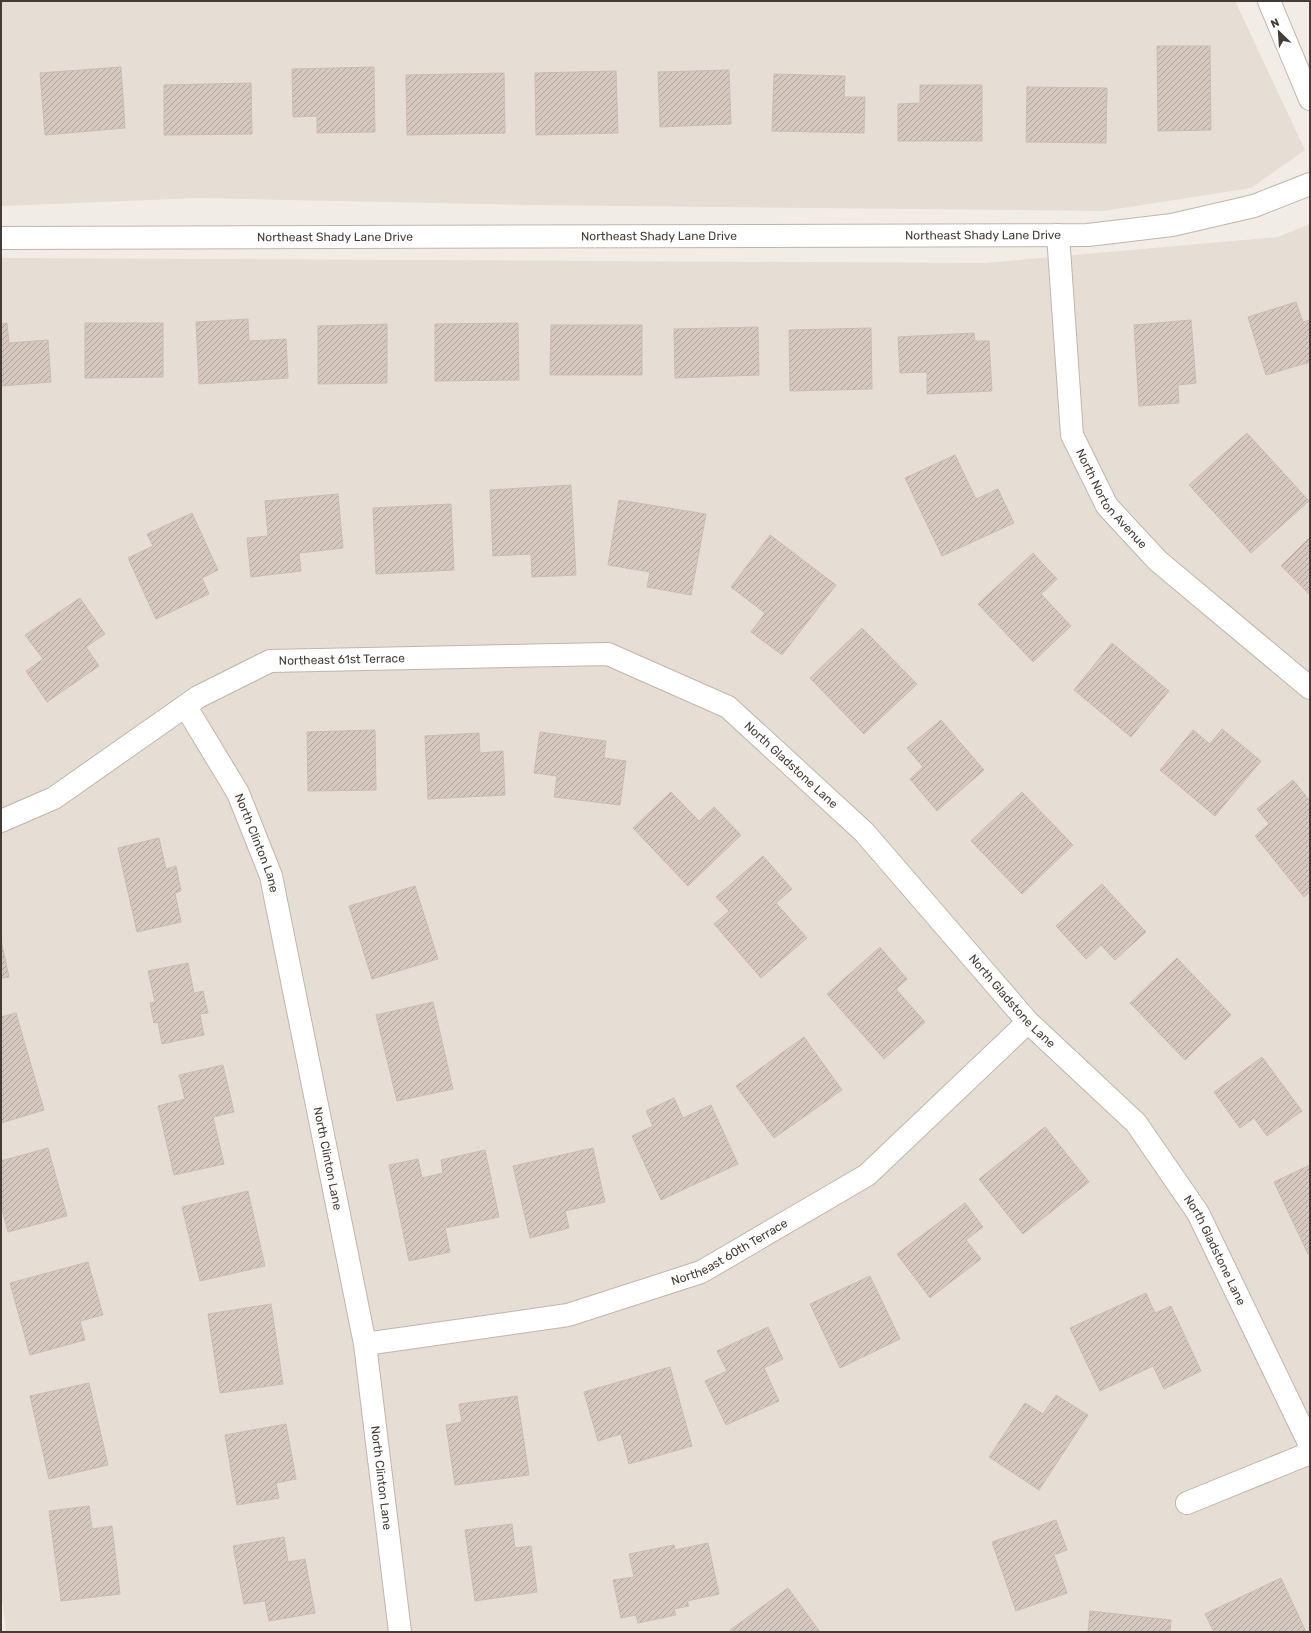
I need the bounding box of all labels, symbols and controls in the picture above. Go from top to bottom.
north arrow [1259,12,1299,52]
text: N [1269,16,1281,31]
street label: Northeast Shady Lane Drive [905,228,1061,243]
street label: Northeast Shady Lane Drive [581,229,737,243]
street label: Northeast Shady Lane Drive [257,230,413,244]
street label: North Norton Avenue [1073,447,1150,552]
street label: Northeast 61st Terrace [279,651,405,668]
street label: North Gladstone Lane [741,719,841,811]
street label: North Clinton Lane [232,791,281,894]
street label: North Gladstone Lane [966,952,1058,1051]
street label: North Clinton Lane [311,1106,345,1212]
street label: North Gladstone Lane [1181,1192,1249,1308]
street label: Northeast 60th Terrace [669,1216,790,1288]
street label: North Clinton Lane [368,1425,395,1531]

